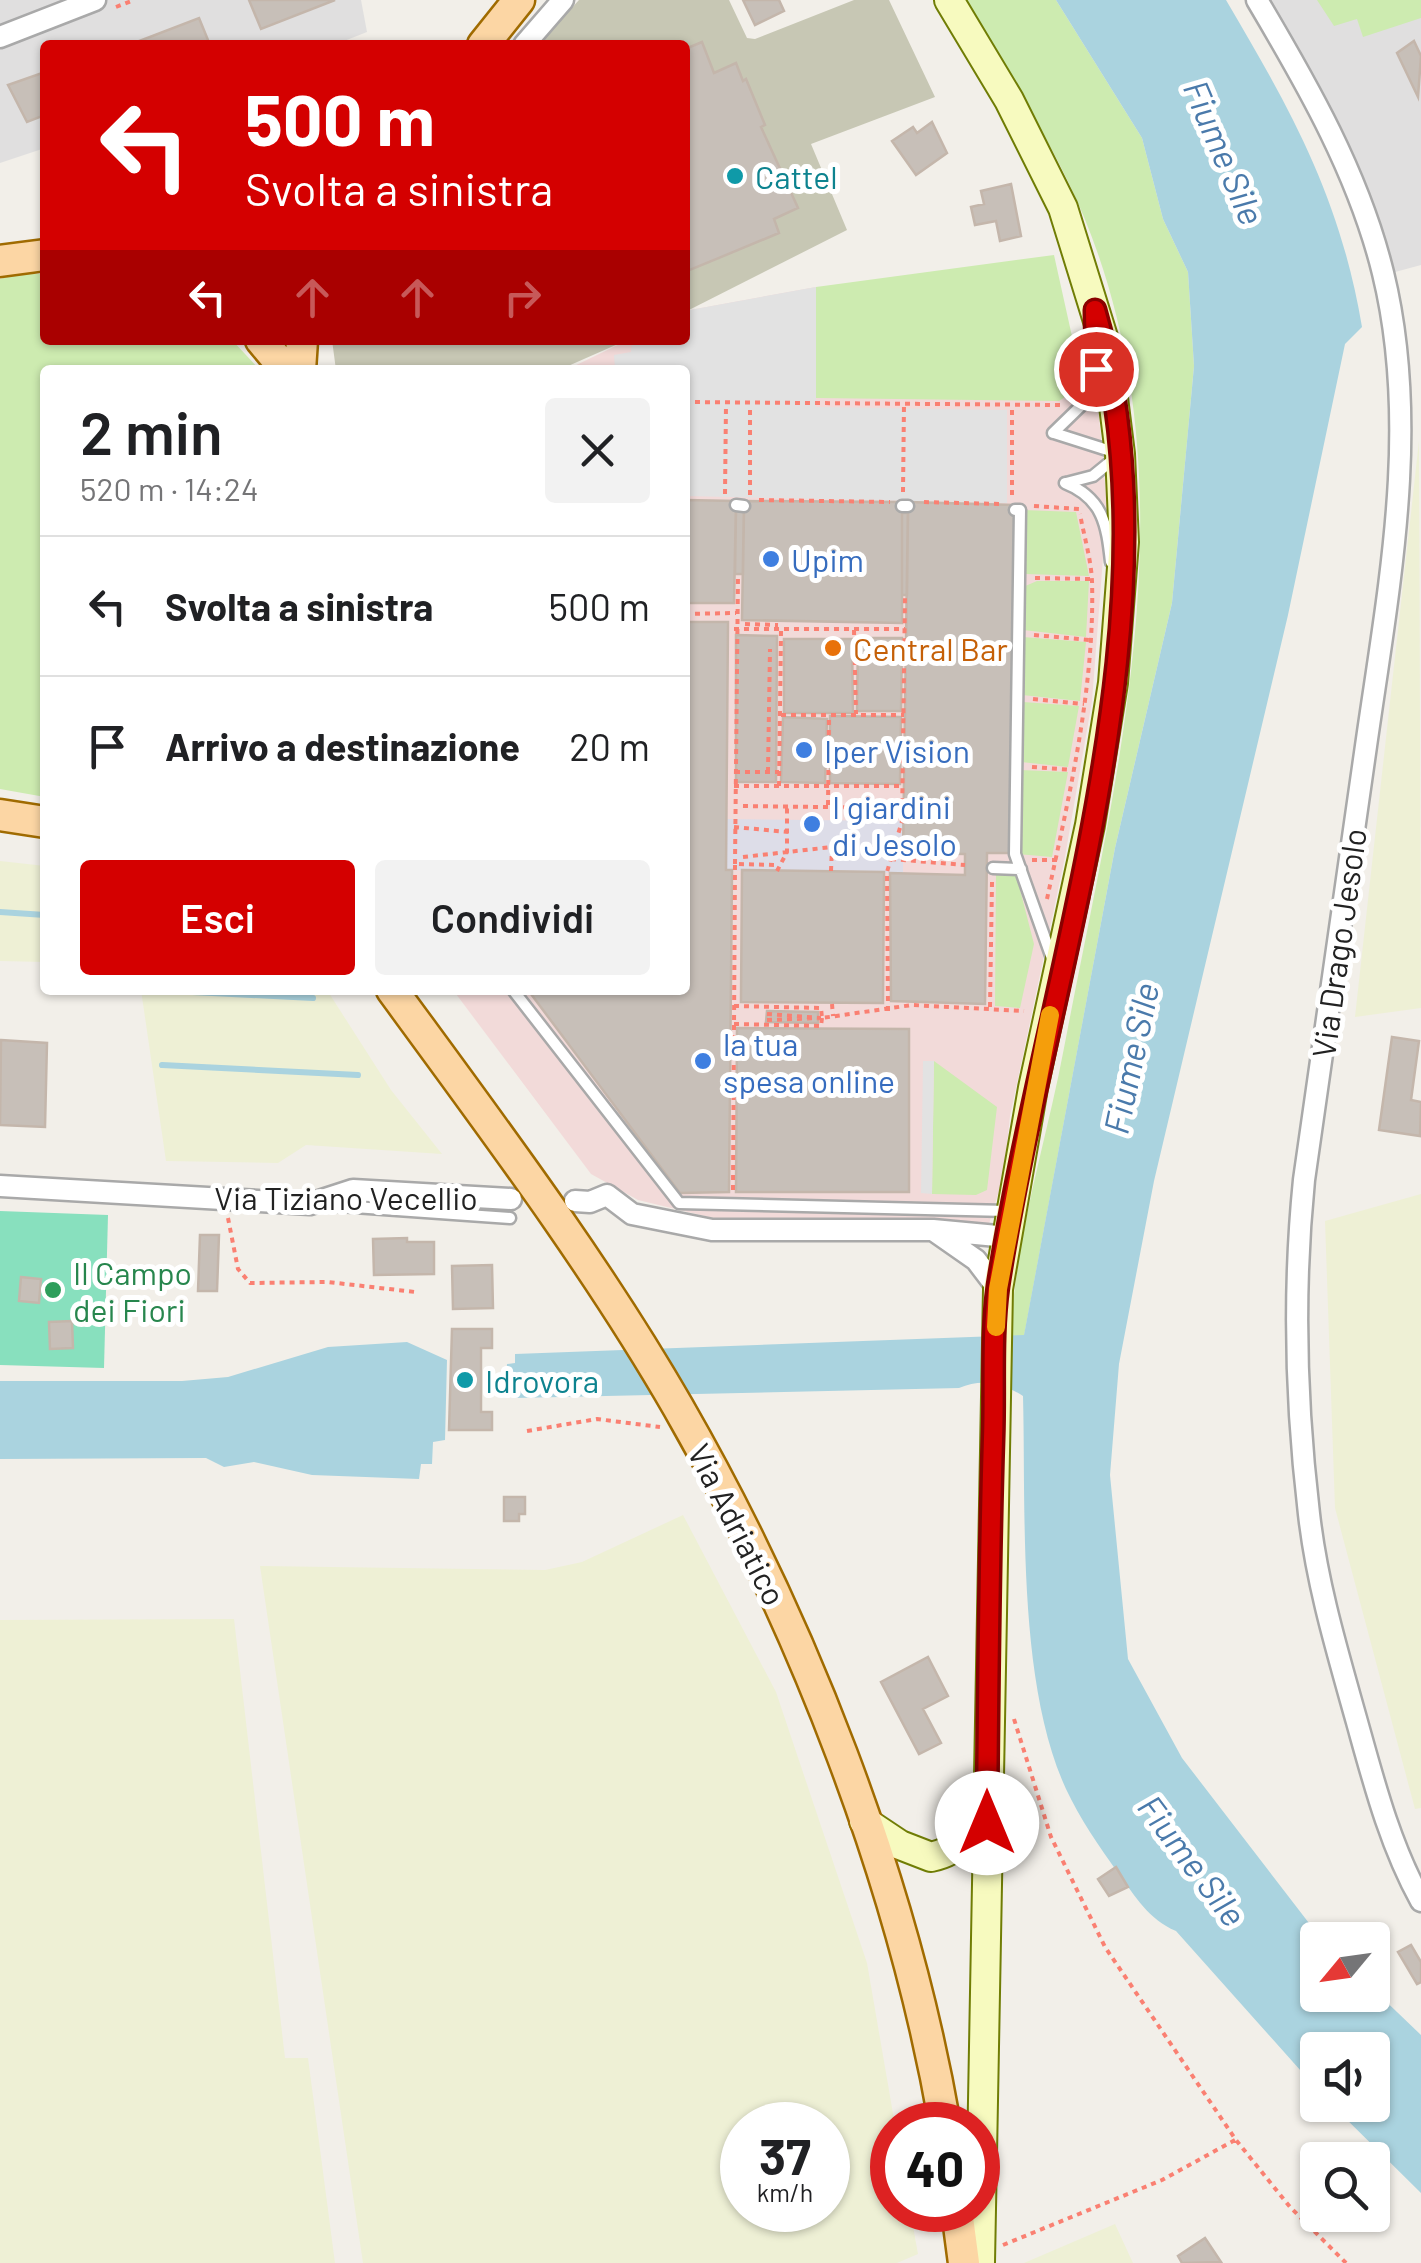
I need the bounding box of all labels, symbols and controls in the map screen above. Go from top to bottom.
water label: Fiume Sile [1176,73,1274,231]
text: 500 m [245,76,435,160]
icon: left [80,80,210,210]
place label: Cattel [755,157,838,195]
text: Svolta a sinistra [245,161,553,215]
marker: Cattel [724,165,746,187]
icon: left [180,270,235,325]
icon: ahead [285,270,340,325]
icon: ahead [390,270,445,325]
icon: right [495,270,550,325]
pin [1054,327,1139,412]
icon: arrive [1069,342,1124,397]
text: 2 min [80,395,223,467]
button: close [545,398,650,503]
text: 520 m · 14:24 [80,469,259,507]
place label: Upim [791,540,864,578]
marker: Upim [760,548,782,570]
icon: left [80,579,135,634]
text: Svolta a sinistra [165,583,433,629]
text: 500 m [549,583,650,629]
place label: Central Bar [853,629,1008,667]
marker: Central Bar [822,637,844,659]
icon: arrive [80,719,135,774]
text: Arrivo a destinazione [165,723,520,769]
text: 20 m [569,723,650,769]
place label: Iper Vision [824,731,970,769]
marker: Iper Vision [793,739,815,761]
place label: I giardini di Jesolo [832,787,957,862]
marker: I giardini di Jesolo [801,813,823,835]
street label: Via Drago Jesolo [1303,826,1373,1060]
button: Esci [80,860,355,975]
button: Condividi [375,860,650,975]
water label: Fiume Sile [1094,979,1166,1137]
place label: la tua spesa online [723,1024,895,1099]
marker: la tua spesa online [692,1050,714,1072]
street label: Via Tiziano Vecellio [214,1178,478,1216]
place label: Il Campo dei Fiori [73,1253,192,1328]
marker: Il Campo dei Fiori [42,1279,64,1301]
place label: Idrovora [485,1361,599,1399]
marker: Idrovora [454,1369,476,1391]
street label: Via Adriatico [681,1437,795,1611]
position arrow [935,1771,1039,1875]
water label: Fiume Sile [1130,1786,1256,1934]
north arrow [1300,1922,1390,2012]
map controls [1300,1922,1390,2232]
button: sound [1300,2032,1390,2122]
speed limit sign: 40 [870,2102,1000,2232]
text: 37 [759,2125,811,2185]
button: search [1300,2142,1390,2232]
text: km/h [757,2177,813,2207]

